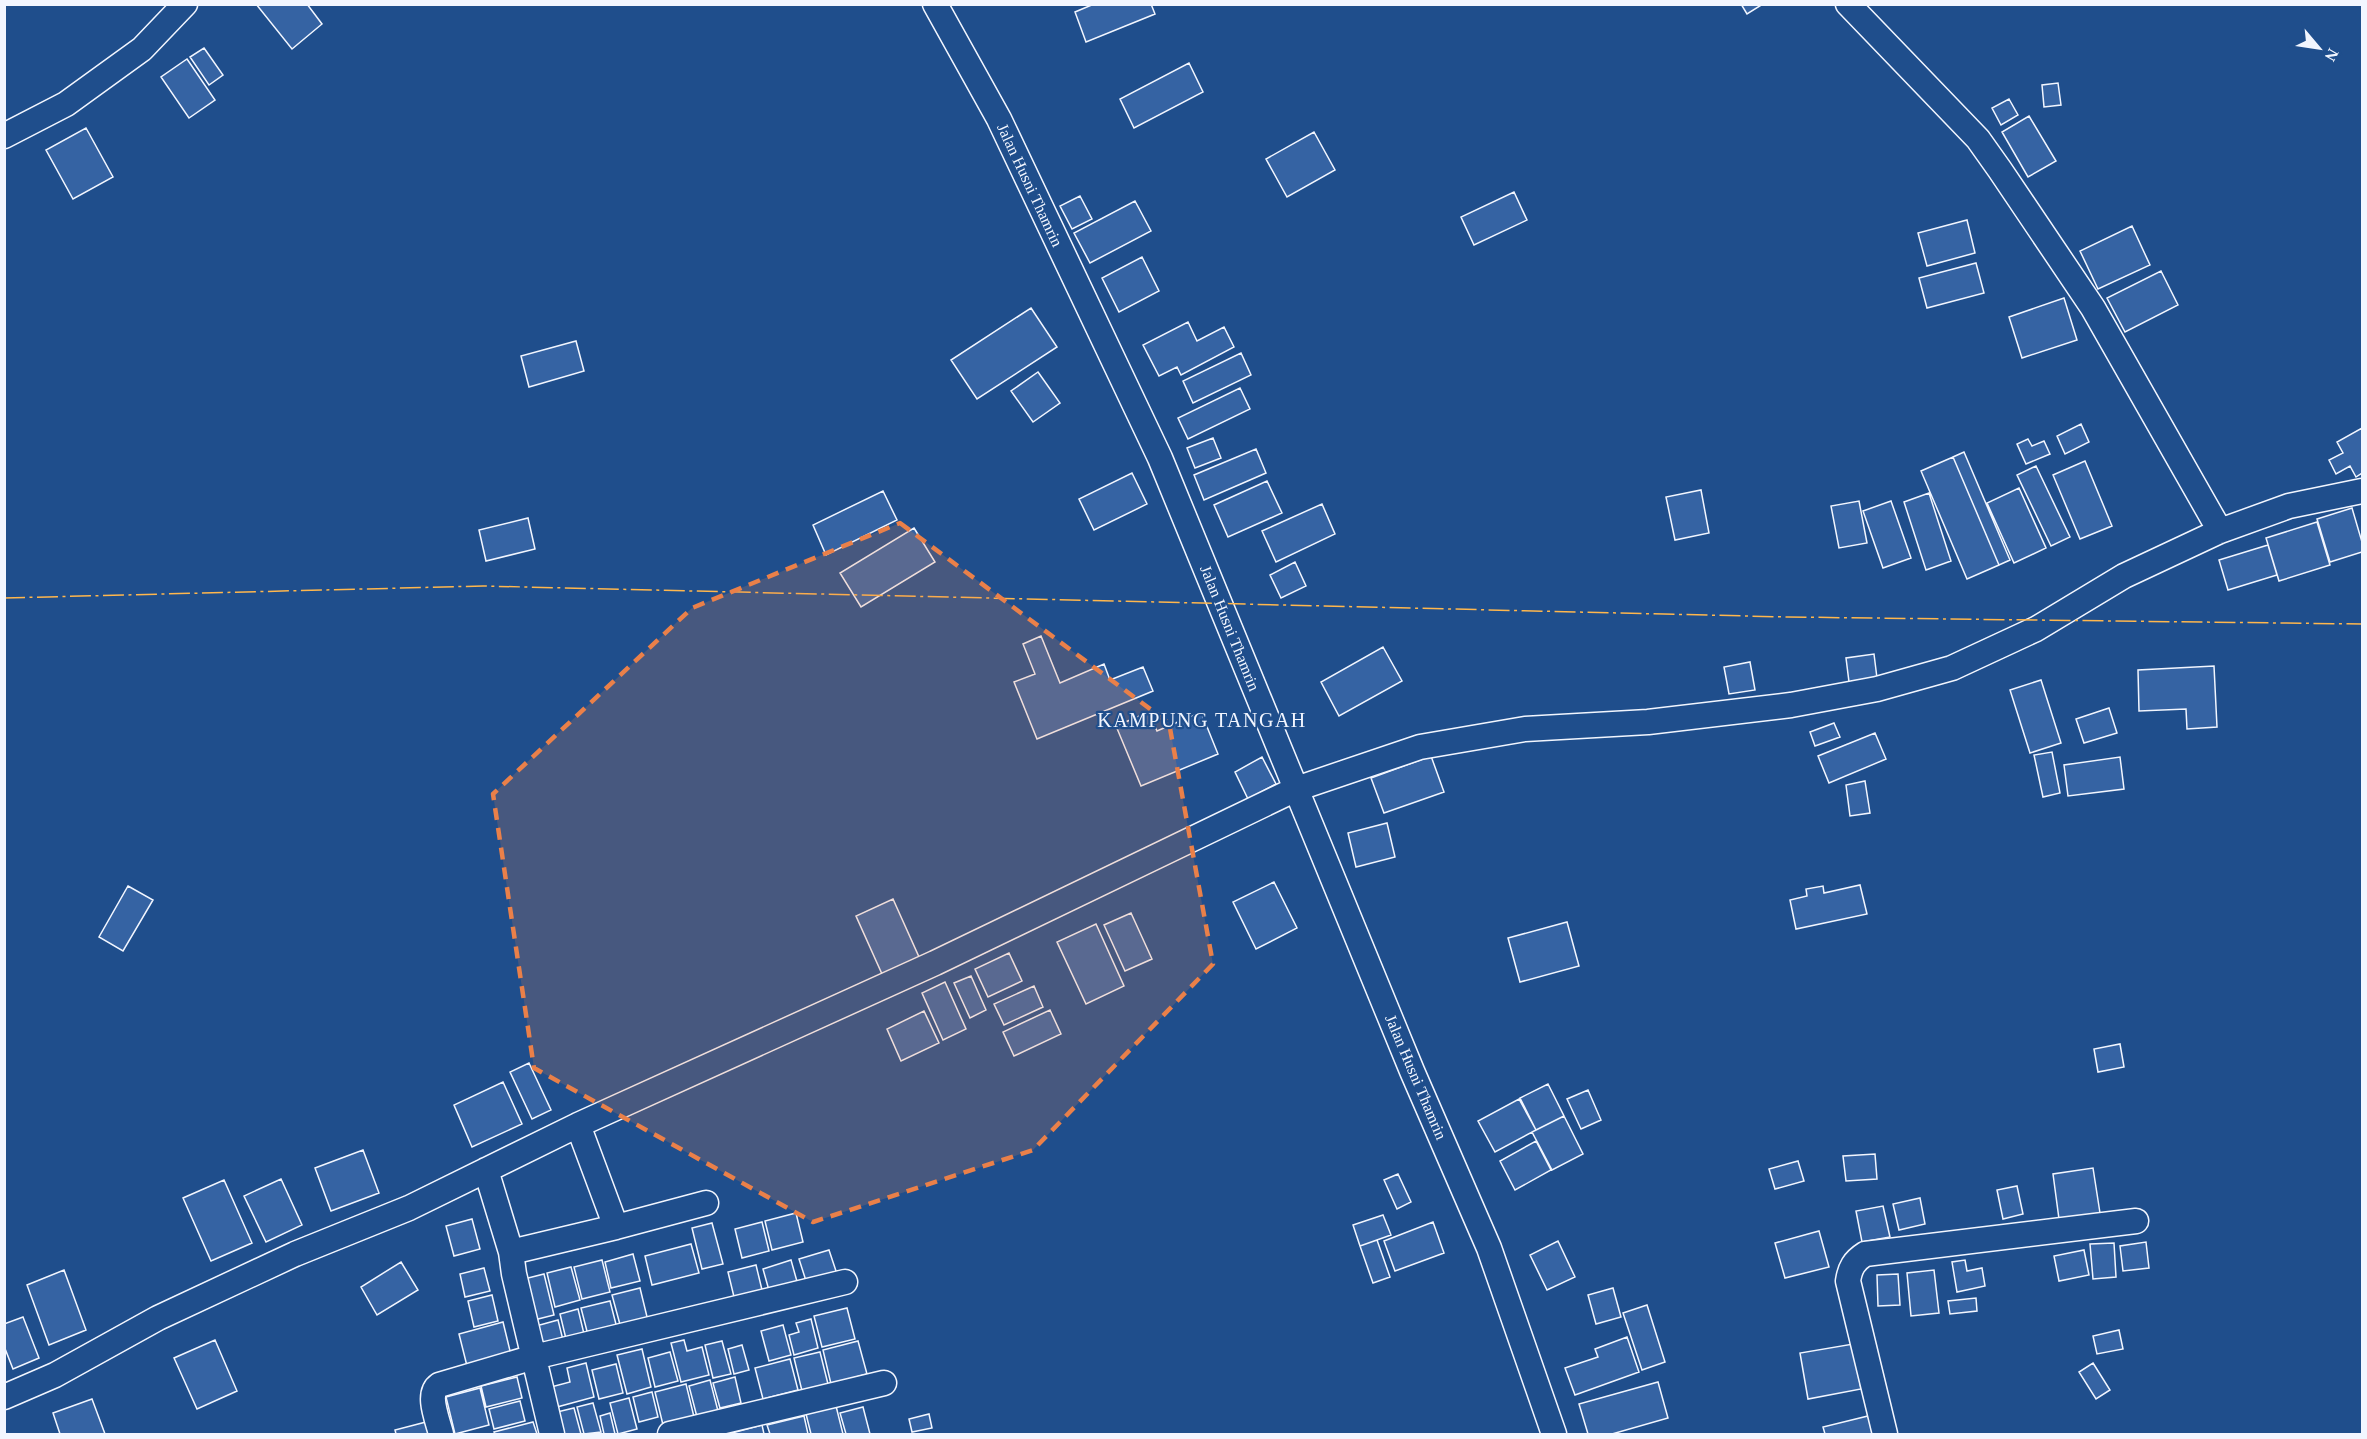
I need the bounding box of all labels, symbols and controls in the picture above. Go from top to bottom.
north arrow [2289,18,2349,78]
text: N [2321,46,2342,65]
street label: Jalan Husni Thamrin [994,121,1066,249]
street label: Jalan Husni Thamrin [1197,563,1263,693]
district label: KAMPUNG TANGAH [1097,709,1307,731]
street label: Jalan Husni Thamrin [1382,1012,1450,1142]

